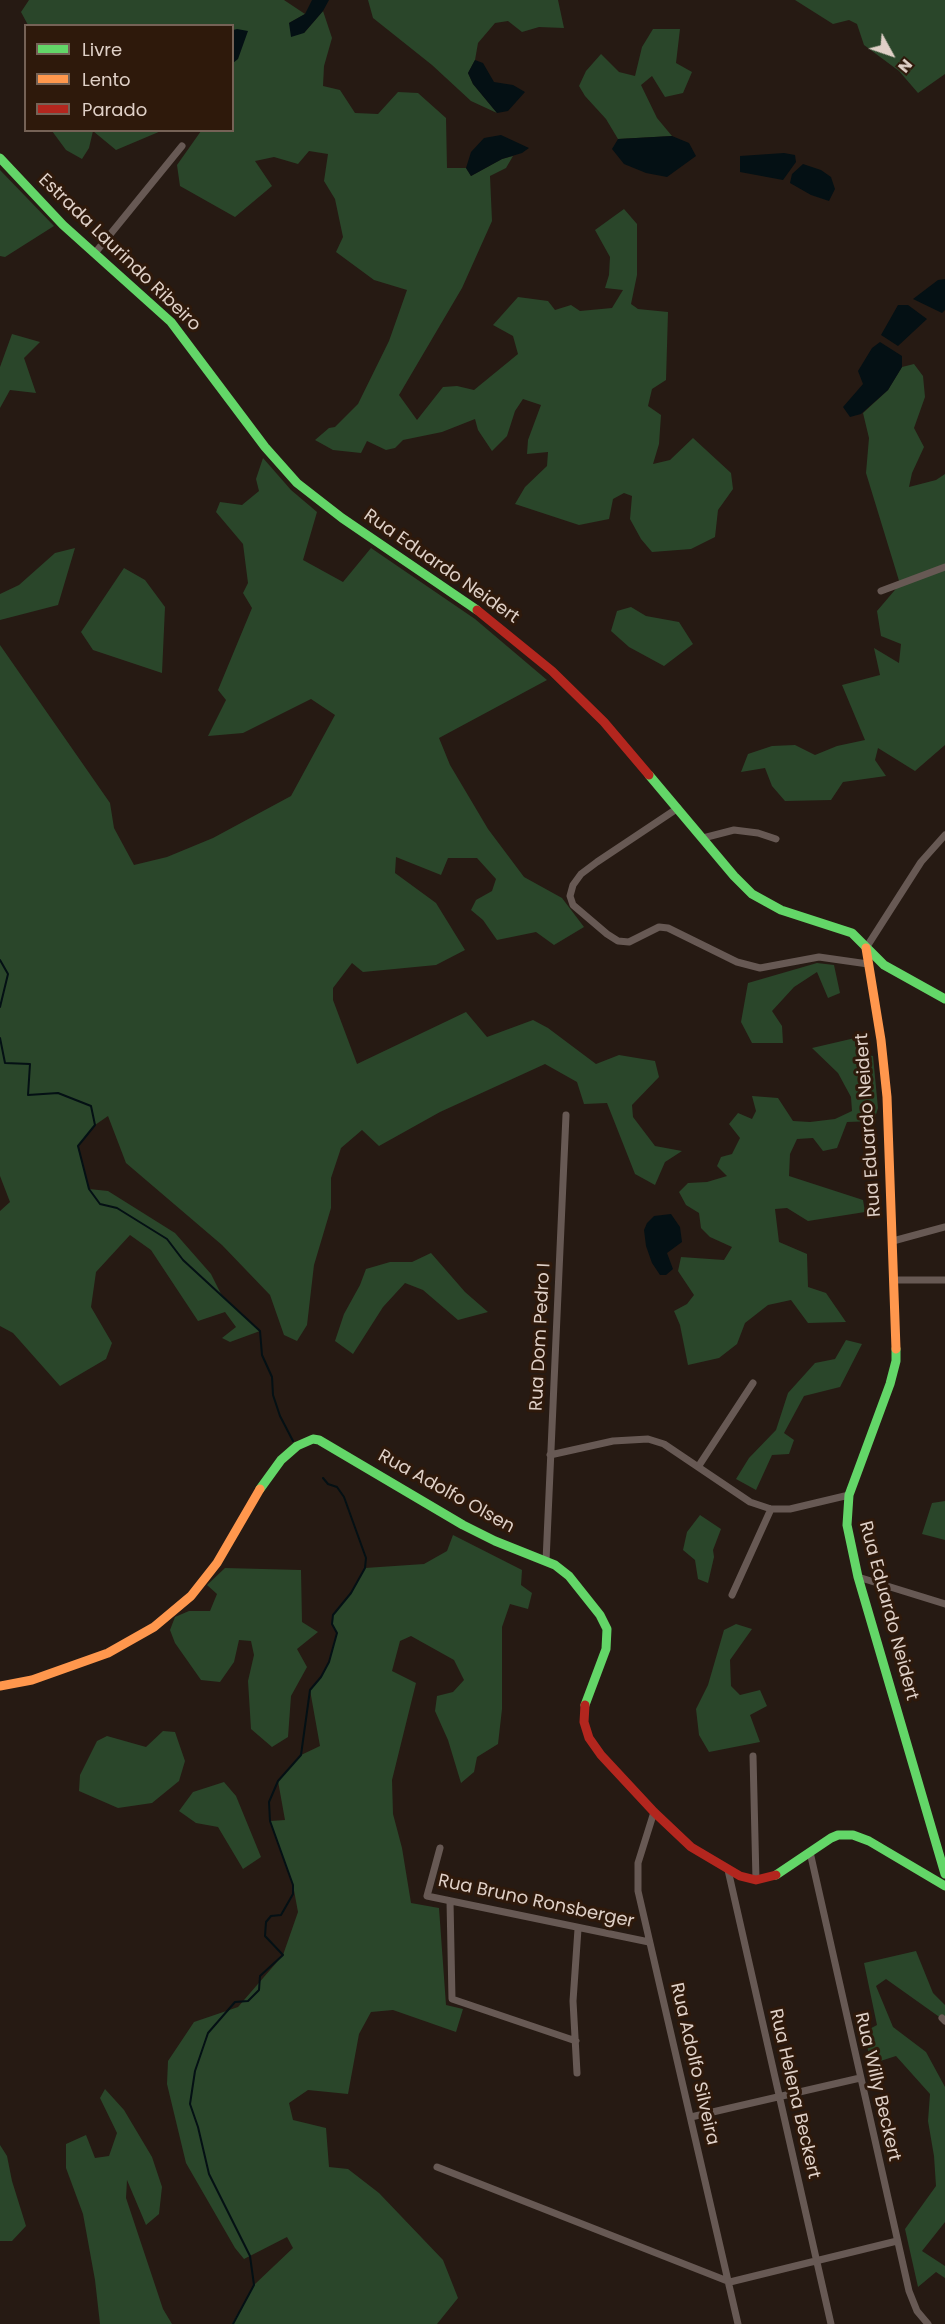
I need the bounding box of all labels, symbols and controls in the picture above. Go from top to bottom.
legend [24,24,234,132]
north arrow [861,24,921,84]
text: Livre [82,37,122,62]
text: N [892,54,918,78]
text: Lento [82,67,131,92]
text: Parado [82,97,147,122]
street label: Estrada Laurindo Ribeiro [33,170,205,336]
street label: Rua Eduardo Neidert [359,505,523,629]
street label: Rua Eduardo Neidert [852,1032,886,1218]
street label: Rua Dom Pedro I [526,1262,556,1412]
street label: Rua Adolfo Olsen [374,1446,518,1538]
street label: Rua Eduardo Neidert [854,1519,922,1703]
street label: Rua Bruno Ronsberger [436,1871,636,1933]
street label: Rua Adolfo Silveira [665,1981,723,2147]
street label: Rua Helena Beckert [764,2007,824,2181]
street label: Rua Willy Beckert [849,2010,905,2164]

